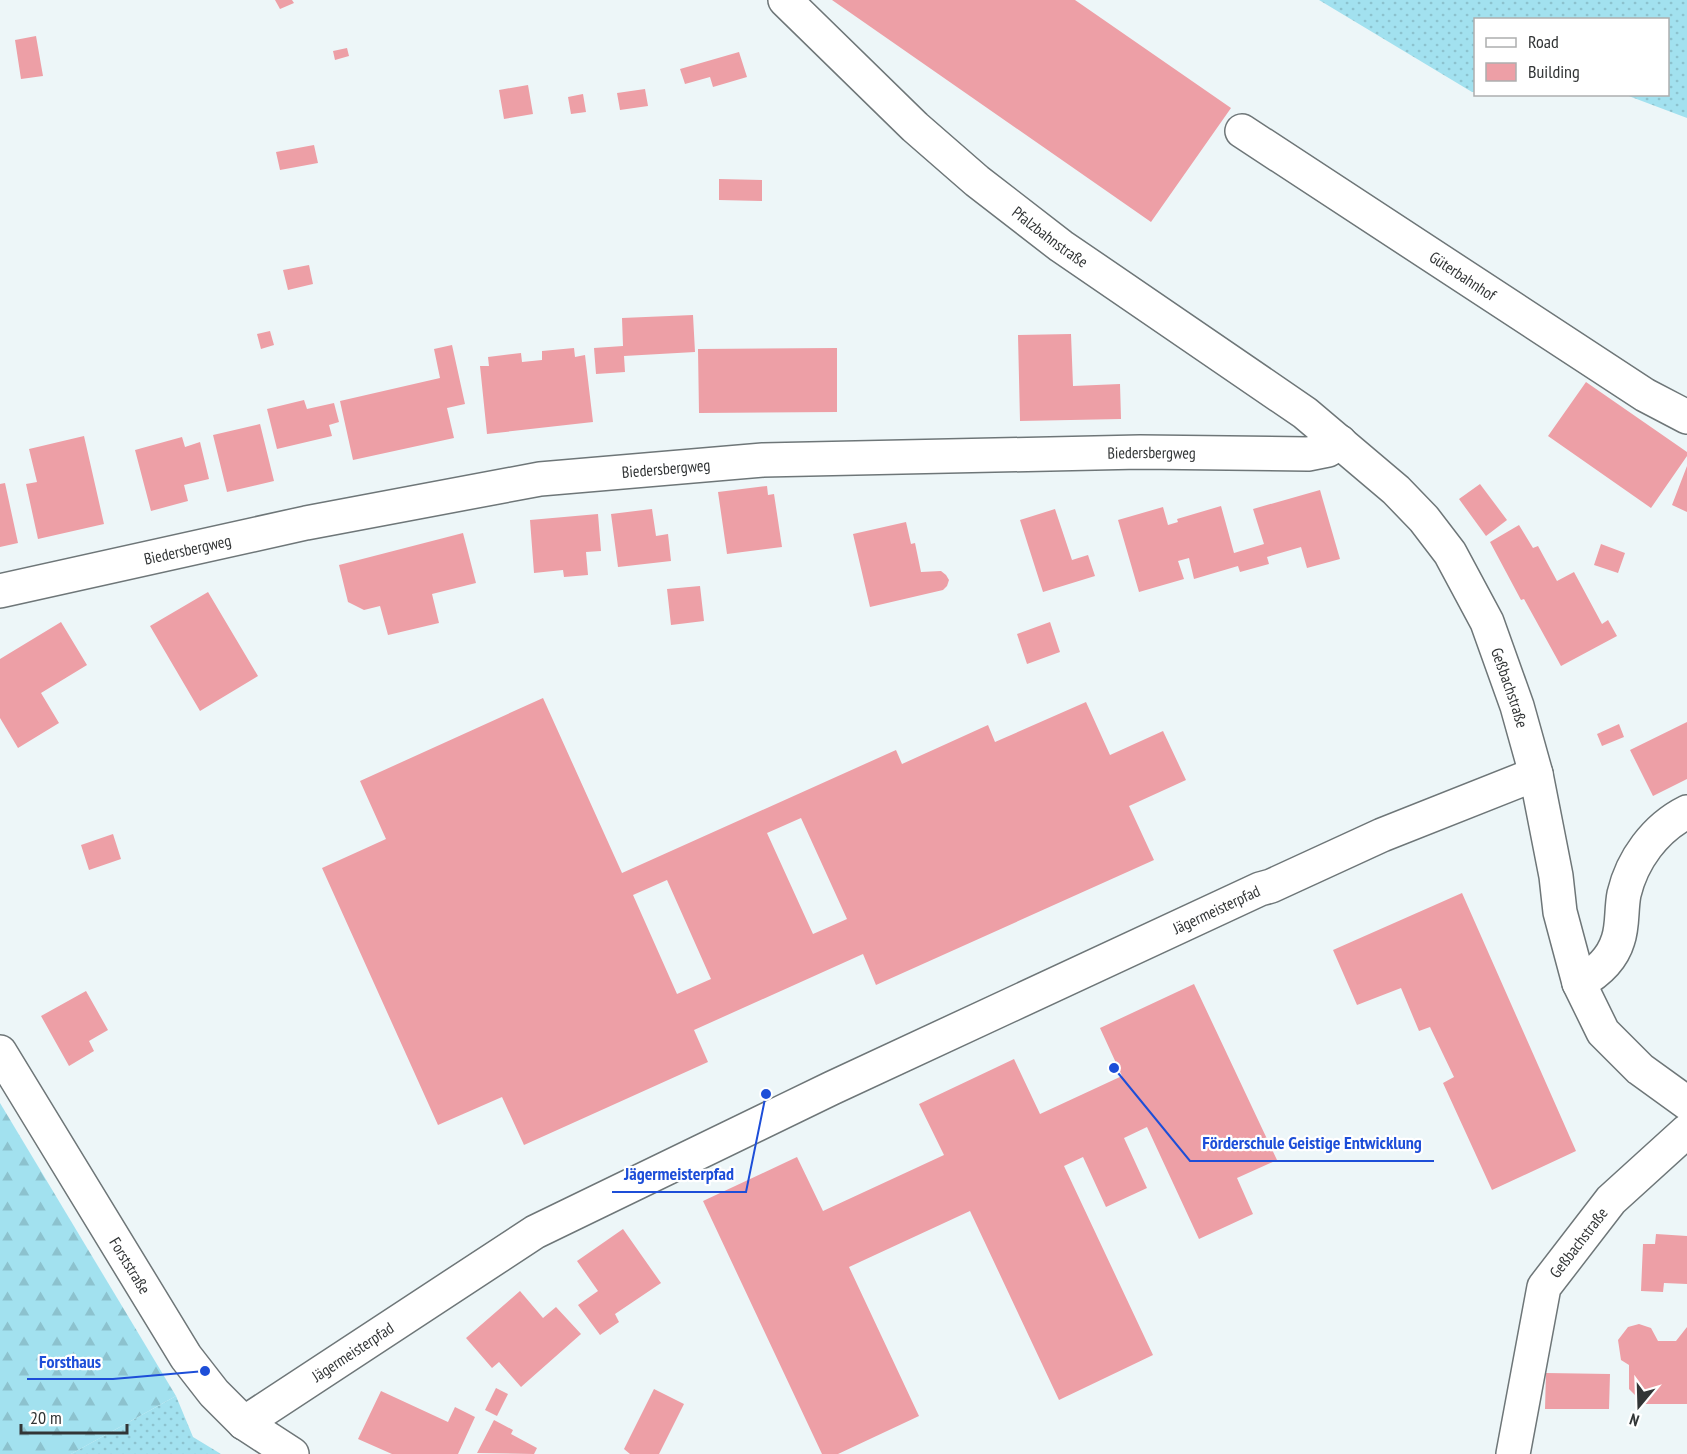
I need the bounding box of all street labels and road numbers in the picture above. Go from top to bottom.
street label: Pfalzbahnstraße [1008,202,1092,272]
street label: Güterbahnhof [1426,247,1501,305]
street label: Biedersbergweg [1107,442,1196,463]
street label: Biedersbergweg [621,455,711,482]
street label: Biedersbergweg [142,530,233,569]
street label: Geßbachstraße [1487,645,1533,730]
street label: Jägermeisterpfad [1169,880,1263,939]
street label: Geßbachstraße [1545,1203,1612,1282]
street label: Forststraße [105,1233,155,1297]
street label: Jägermeisterpfad [307,1318,397,1386]

